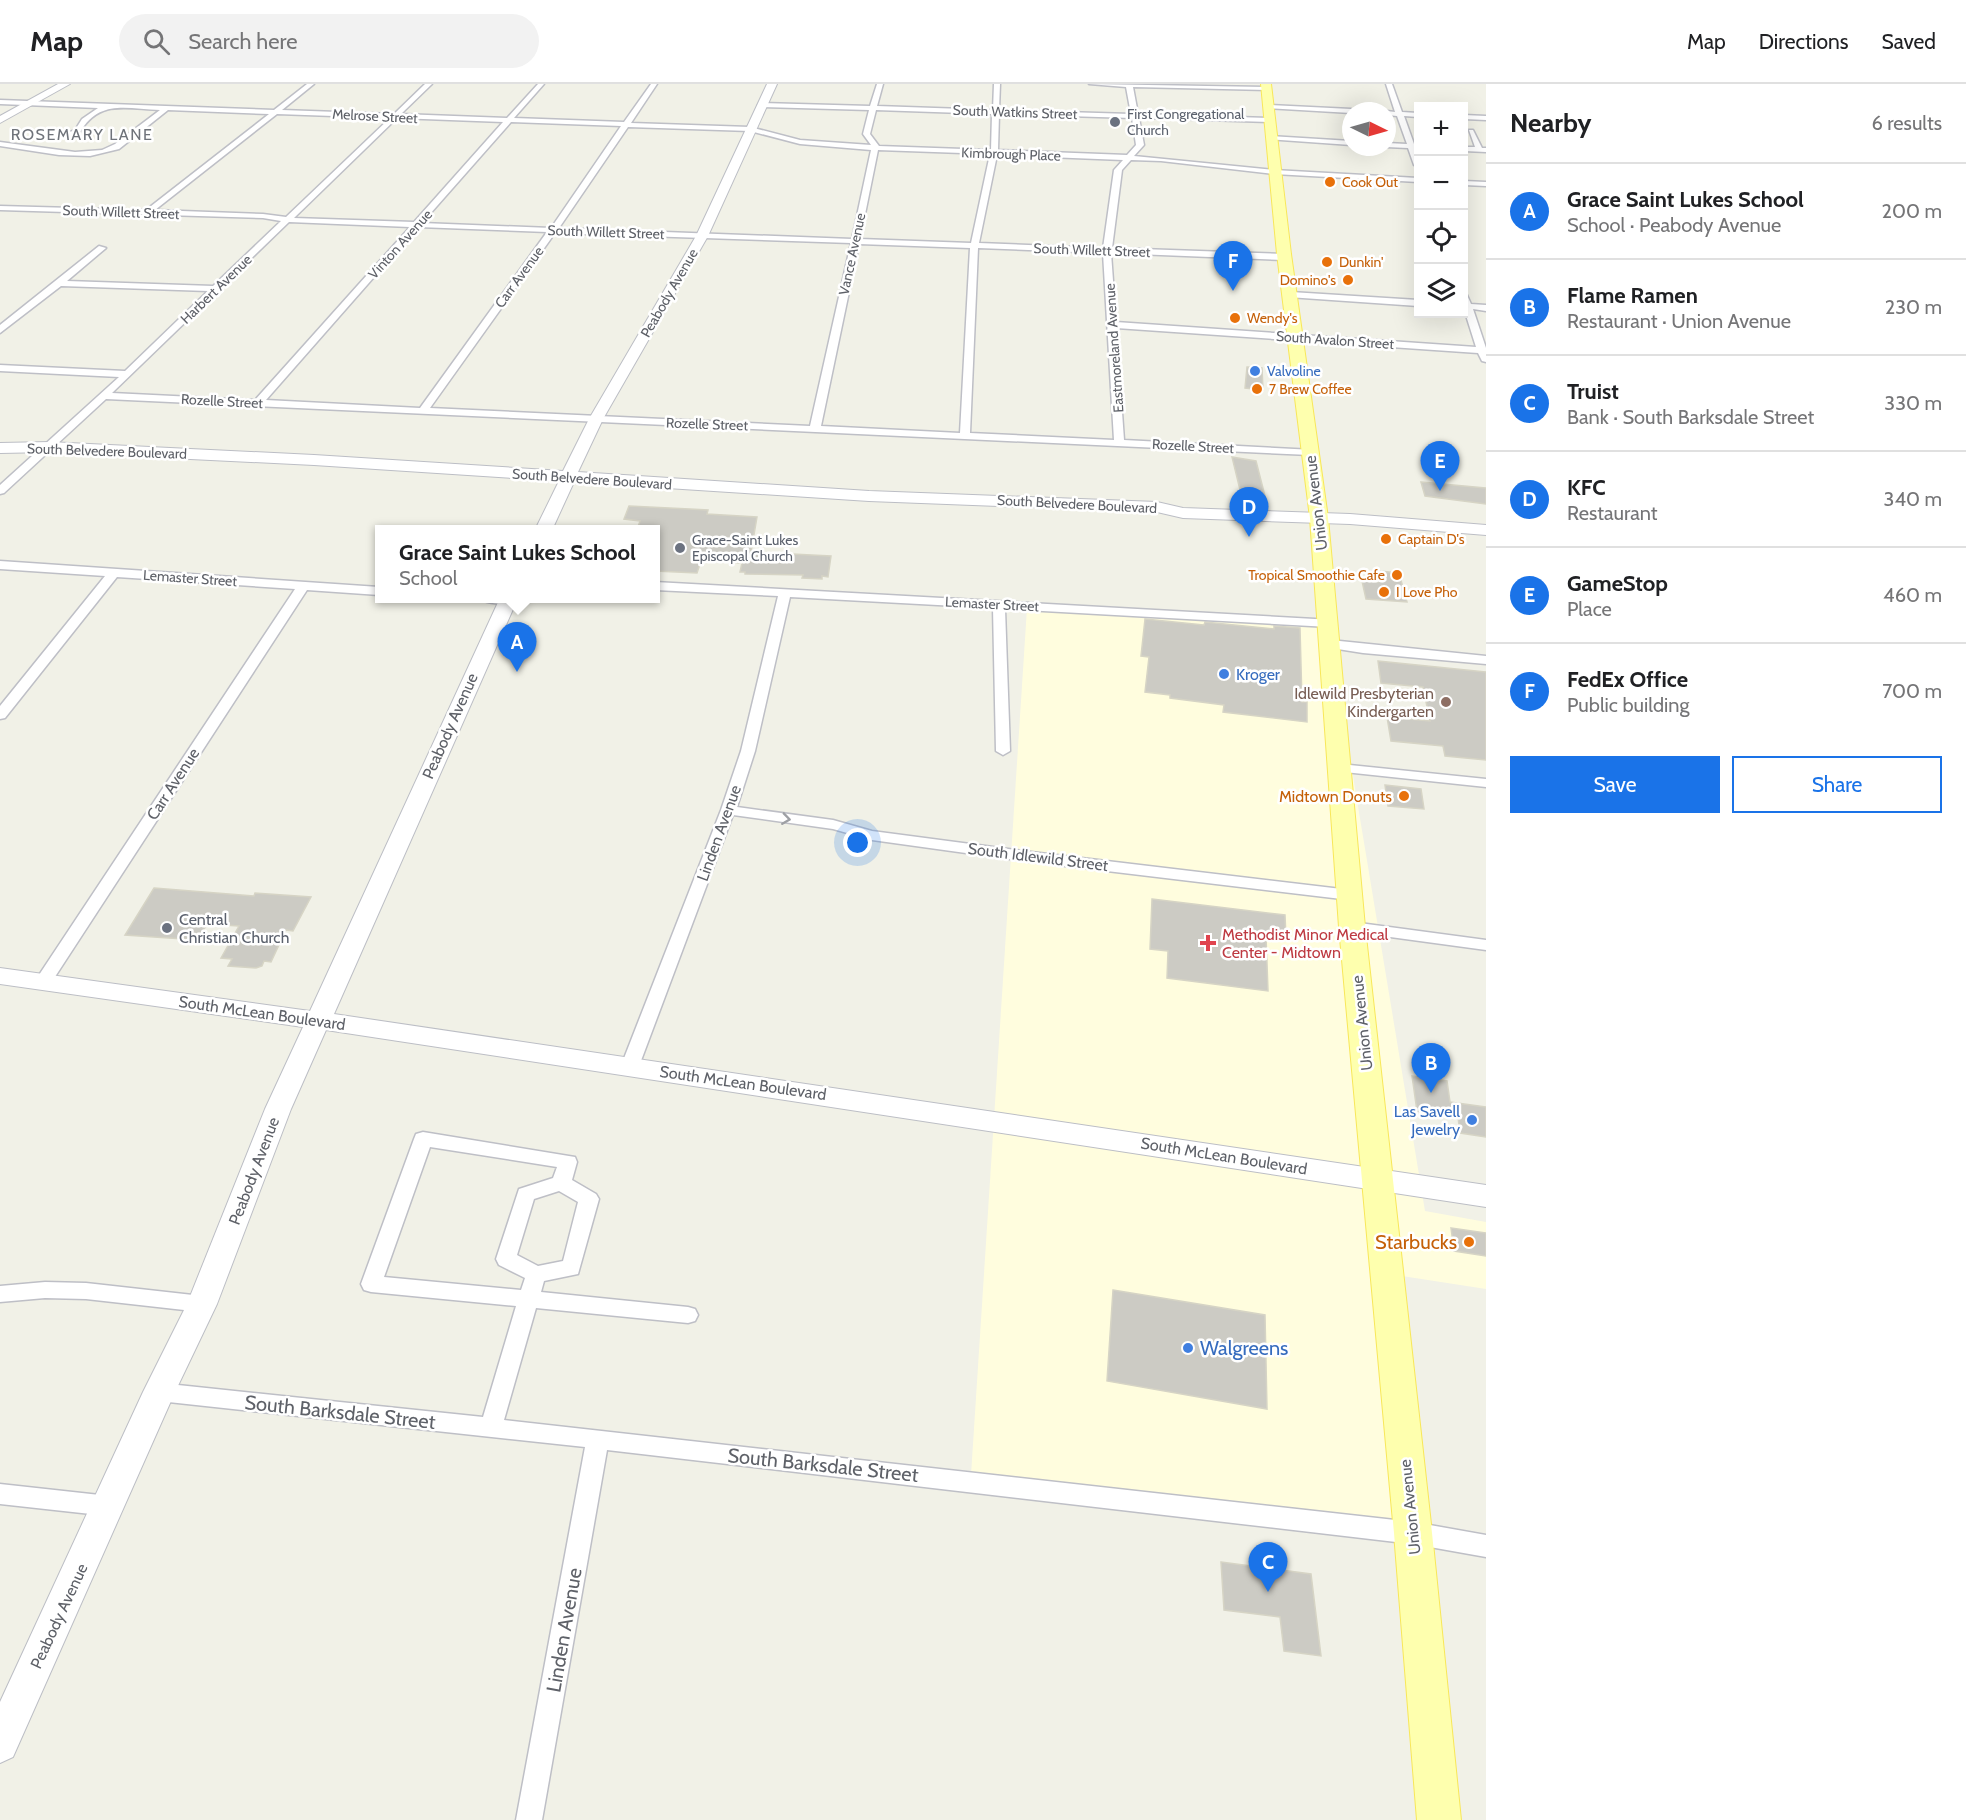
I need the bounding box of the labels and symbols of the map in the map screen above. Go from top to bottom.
street label: South Watkins Street [952,101,1078,123]
north arrow [1342,102,1396,156]
street label: Melrose Street [332,105,419,127]
place label: First Congregational Church [1127,105,1245,139]
marker: First Congregational Church [1108,115,1122,129]
district label: ROSEMARY LANE [11,125,153,144]
street label: Kimbrough Place [961,143,1061,165]
place label: Cook Out [1342,173,1398,191]
marker: Cook Out [1323,175,1337,189]
street label: South Willett Street [62,201,180,223]
street label: Vinton Avenue [364,205,436,283]
street label: Vance Avenue [835,211,869,297]
street label: South Willett Street [547,221,665,243]
street label: South Willett Street [1033,239,1151,261]
pin: F [1214,242,1252,291]
street label: Carr Avenue [491,243,547,311]
street label: Peabody Avenue [636,245,702,341]
street label: Harbert Avenue [176,250,256,328]
place label: Dunkin' [1339,253,1383,271]
marker: Dunkin' [1320,255,1334,269]
place label: Domino's [1280,271,1336,289]
marker: Domino's [1341,273,1355,287]
street label: Eastmoreland Avenue [1101,283,1127,413]
place label: Wendy's [1247,309,1298,327]
marker: Wendy's [1228,311,1242,325]
street label: South Avalon Street [1275,327,1395,353]
place label: Valvoline [1267,362,1321,380]
marker: Valvoline [1248,364,1262,378]
place label: 7 Brew Coffee [1269,380,1352,398]
marker: 7 Brew Coffee [1250,382,1264,396]
street label: Rozelle Street [180,390,264,412]
street label: Rozelle Street [666,414,749,434]
street label: Rozelle Street [1151,435,1235,457]
street label: South Belvedere Boulevard [27,439,187,463]
pin: E [1420,442,1460,491]
street label: Union Avenue [1301,454,1331,552]
street label: South Belvedere Boulevard [512,464,672,494]
pin: D [1230,488,1268,537]
street label: South Belvedere Boulevard [997,491,1157,517]
place label: Captain D's [1398,530,1465,548]
place label: Grace-Saint Lukes Episcopal Church [692,531,798,565]
marker: Captain D's [1379,532,1393,546]
marker: Grace-Saint Lukes Episcopal Church [673,541,687,555]
street label: Lemaster Street [142,566,238,590]
place label: Tropical Smoothie Cafe [1248,566,1385,584]
marker: Tropical Smoothie Cafe [1390,568,1404,582]
place label: I Love Pho [1396,583,1458,601]
marker: I Love Pho [1377,585,1391,599]
street label: Lemaster Street [944,593,1040,615]
pin: A [498,622,536,672]
place label: Kroger [1236,665,1281,684]
marker: Kroger [1217,667,1231,681]
street label: Peabody Avenue [418,670,482,782]
place label: Idlewild Presbyterian Kindergarten [1294,684,1434,721]
marker: Idlewild Presbyterian Kindergarten [1439,695,1453,709]
street label: Carr Avenue [143,744,203,824]
street label: Linden Avenue [693,782,745,884]
place label: Midtown Donuts [1279,787,1392,806]
marker: Midtown Donuts [1397,789,1411,803]
one-way arrow [781,812,791,824]
your location [843,828,872,857]
street label: South Idlewild Street [967,839,1110,875]
place label: Central Christian Church [179,910,289,947]
marker: Central Christian Church [160,921,174,935]
place label: Methodist Minor Medical Center - Midtown [1222,925,1389,962]
marker: Methodist Minor Medical Center - Midtown [1199,934,1217,952]
street label: Union Avenue [1348,974,1376,1072]
street label: South McLean Boulevard [177,992,347,1034]
pin: B [1412,1044,1450,1093]
street label: South McLean Boulevard [658,1062,828,1104]
place label: Las Savell Jewelry [1394,1102,1460,1139]
marker: Las Savell Jewelry [1465,1113,1479,1127]
street label: Peabody Avenue [225,1114,283,1228]
street label: South McLean Boulevard [1139,1133,1309,1179]
place label: Starbucks [1375,1230,1457,1254]
marker: Starbucks [1462,1235,1476,1249]
place label: Walgreens [1200,1336,1288,1360]
marker: Walgreens [1181,1341,1195,1355]
street label: South Barksdale Street [243,1390,437,1434]
street label: South Barksdale Street [726,1443,920,1487]
street label: Union Avenue [1396,1458,1424,1556]
pin: C [1248,1542,1288,1592]
street label: Peabody Avenue [26,1560,92,1672]
street label: Linden Avenue [541,1566,587,1694]

